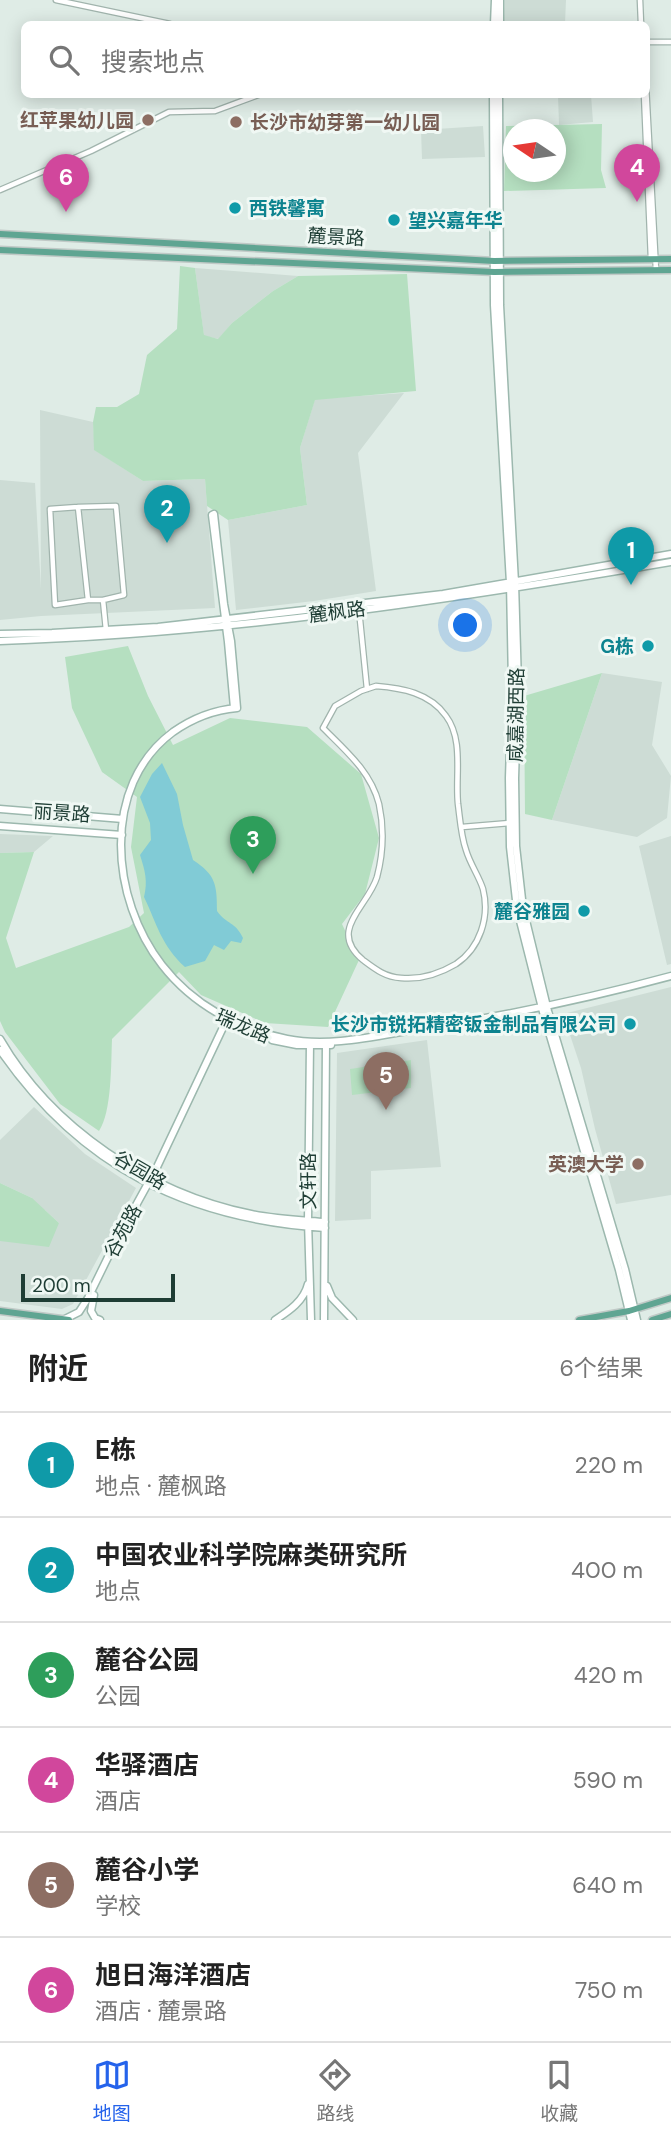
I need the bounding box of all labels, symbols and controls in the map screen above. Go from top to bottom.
search box [21,21,650,98]
icon: search [45,41,83,79]
text: 搜索地点 [101,45,205,79]
place label: 红苹果幼儿园 [20,108,134,133]
place label: 长沙市幼芽第一幼儿园 [250,110,440,135]
marker: 红苹果幼儿园 [140,112,156,128]
marker: 长沙市幼芽第一幼儿园 [228,114,244,130]
north arrow [503,119,566,182]
pin: 4 [614,144,660,202]
pin: 6 [43,154,89,212]
place label: 西铁馨寓 [249,196,325,221]
marker: 西铁馨寓 [227,200,243,216]
place label: 望兴嘉年华 [408,208,503,233]
marker: 望兴嘉年华 [386,212,402,228]
street label: 麓景路 [307,223,365,251]
pin: 2 [144,485,190,543]
pin: 1 [608,527,654,585]
street label: 麓枫路 [307,596,367,628]
your location [448,608,482,642]
place label: G栋 [600,634,634,659]
marker: G栋 [640,638,656,654]
street label: 咸嘉湖西路 [503,667,529,763]
street label: 丽景路 [33,799,91,827]
pin: 3 [230,816,276,874]
place label: 麓谷雅园 [494,899,570,924]
marker: 麓谷雅园 [576,903,592,919]
street label: 瑞龙路 [212,1003,274,1049]
place label: 长沙市锐拓精密钣金制品有限公司 [331,1012,616,1037]
marker: 长沙市锐拓精密钣金制品有限公司 [622,1016,638,1032]
pin: 5 [363,1052,409,1110]
street label: 谷园路 [109,1145,171,1195]
street label: 文轩路 [296,1152,321,1210]
place label: 英澳大学 [548,1152,624,1177]
marker: 英澳大学 [630,1156,646,1172]
street label: 谷苑路 [99,1200,147,1262]
scale bar [21,1271,175,1303]
text: 200 m [32,1273,91,1298]
text: 附近 [28,1349,88,1388]
text: 6个结果 [560,1353,643,1383]
text: E栋 [95,1433,136,1467]
text: 1 [47,1450,55,1480]
text: 220 m [574,1450,643,1480]
text: 地点 · 麓枫路 [95,1471,227,1501]
text: 中国农业科学院麻类研究所 [95,1538,407,1572]
text: 2 [44,1555,58,1585]
text: 400 m [571,1555,643,1585]
text: 地点 [95,1576,141,1606]
text: 麓谷公园 [95,1643,199,1677]
text: 3 [44,1660,58,1690]
text: 420 m [574,1660,643,1690]
text: 公园 [95,1681,141,1711]
text: 华驿酒店 [95,1748,199,1782]
text: 4 [44,1765,58,1795]
text: 590 m [573,1765,643,1795]
text: 酒店 [95,1786,141,1816]
text: 麓谷小学 [95,1853,199,1887]
text: 5 [44,1870,58,1900]
text: 640 m [572,1870,643,1900]
text: 学校 [95,1891,141,1921]
text: 旭日海洋酒店 [95,1958,251,1992]
text: 6 [44,1975,58,2005]
text: 750 m [575,1975,643,2005]
text: 酒店 · 麓景路 [95,1996,227,2026]
tab: 地图 [93,2056,131,2126]
tab: 路线 [316,2056,354,2126]
tab: 收藏 [540,2056,578,2126]

